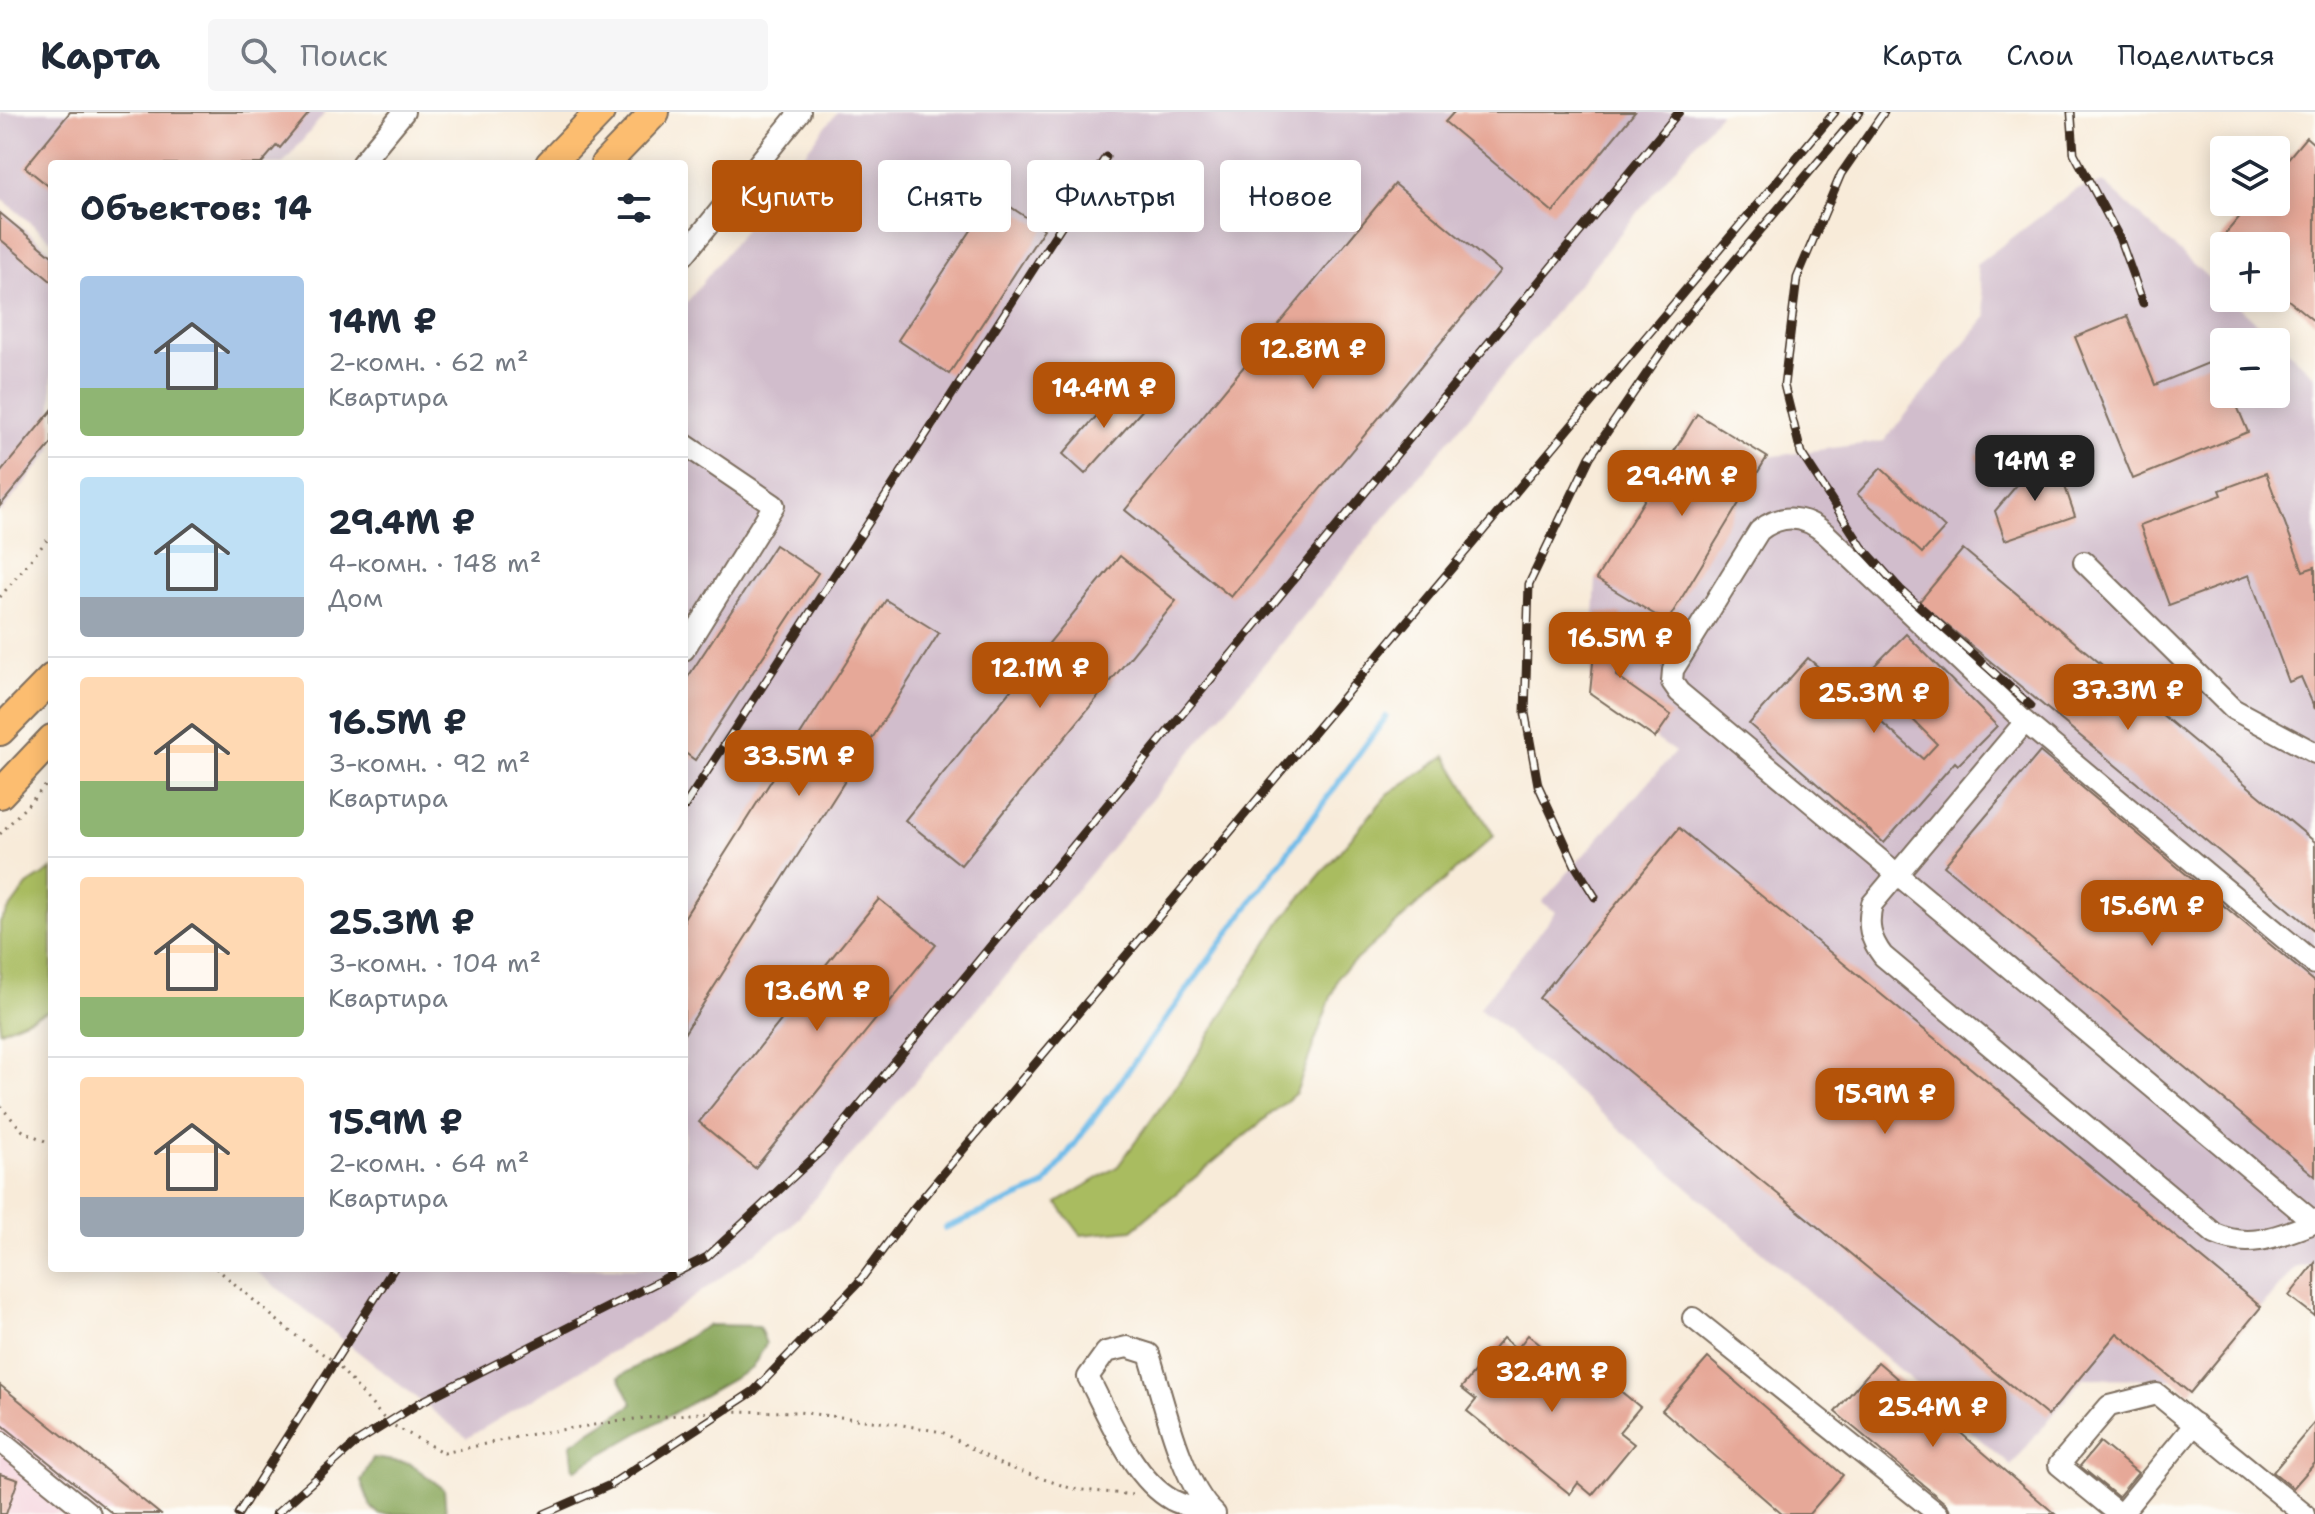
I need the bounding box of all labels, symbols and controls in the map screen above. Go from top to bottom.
search box [208,19,768,91]
text: Карта [40,30,160,81]
icon: search [236,33,280,77]
text: Поиск [300,35,388,76]
text: Карта [1882,36,1962,74]
text: Слои [2006,36,2073,74]
text: Поделиться [2117,36,2275,74]
map controls [2210,136,2290,408]
button: layers [2210,136,2290,216]
chip: Купить [712,160,862,232]
chip: Снять [878,160,1011,232]
chip: Фильтры [1027,160,1204,232]
chip: Новое [1220,160,1361,232]
text: Объектов: 14 [80,185,312,231]
icon: filters [612,186,656,230]
button: + [2210,232,2290,312]
text: 14M ₽ [328,298,437,344]
icon: home [144,308,240,404]
pin: 12.8M ₽ [1239,323,1387,391]
button: − [2210,328,2290,408]
text: 12.8M ₽ [1259,331,1367,366]
text: 2-комн. · 62 m² [328,344,529,379]
pin: 14.4M ₽ [1030,362,1178,430]
text: 14.4M ₽ [1051,370,1157,405]
text: Квартира [328,379,448,414]
pin: 14M ₽ [1979,435,2091,503]
text: 14M ₽ [1993,443,2077,478]
pin: 29.4M ₽ [1608,450,1756,518]
text: 29.4M ₽ [1626,458,1738,493]
text: 29.4M ₽ [328,499,476,545]
icon: home [144,509,240,605]
text: 4-комн. · 148 m² [328,545,541,580]
text: Дом [328,580,383,615]
pin: 16.5M ₽ [1546,612,1694,680]
text: 16.5M ₽ [1567,620,1673,655]
pin: 12.1M ₽ [966,642,1114,710]
text: 12.1M ₽ [990,650,1090,685]
pin: 37.3M ₽ [2054,664,2202,732]
pin: 25.3M ₽ [1800,667,1948,735]
text: 37.3M ₽ [2072,672,2184,707]
text: 25.3M ₽ [1818,675,1930,710]
text: 16.5M ₽ [328,699,467,745]
icon: home [144,709,240,805]
pin: 33.5M ₽ [725,730,873,798]
text: 33.5M ₽ [743,738,855,773]
text: 3-комн. · 92 m² [328,745,531,780]
text: Квартира [328,780,448,815]
pin: 15.6M ₽ [2078,880,2226,948]
text: 15.6M ₽ [2099,888,2205,923]
text: 25.3M ₽ [328,899,475,945]
icon: home [144,909,240,1005]
text: 3-комн. · 104 m² [328,945,541,980]
pin: 13.6M ₽ [743,965,891,1033]
text: 13.6M ₽ [763,973,871,1008]
text: Квартира [328,980,448,1015]
pin: 15.9M ₽ [1811,1068,1959,1136]
text: 15.9M ₽ [1833,1076,1937,1111]
text: 15.9M ₽ [328,1099,463,1145]
icon: home [144,1109,240,1205]
text: 2-комн. · 64 m² [328,1145,530,1180]
text: Квартира [328,1180,448,1215]
pin: 32.4M ₽ [1478,1346,1626,1414]
text: 32.4M ₽ [1495,1354,1609,1389]
pin: 25.4M ₽ [1859,1381,2007,1449]
text: 25.4M ₽ [1877,1389,1989,1424]

